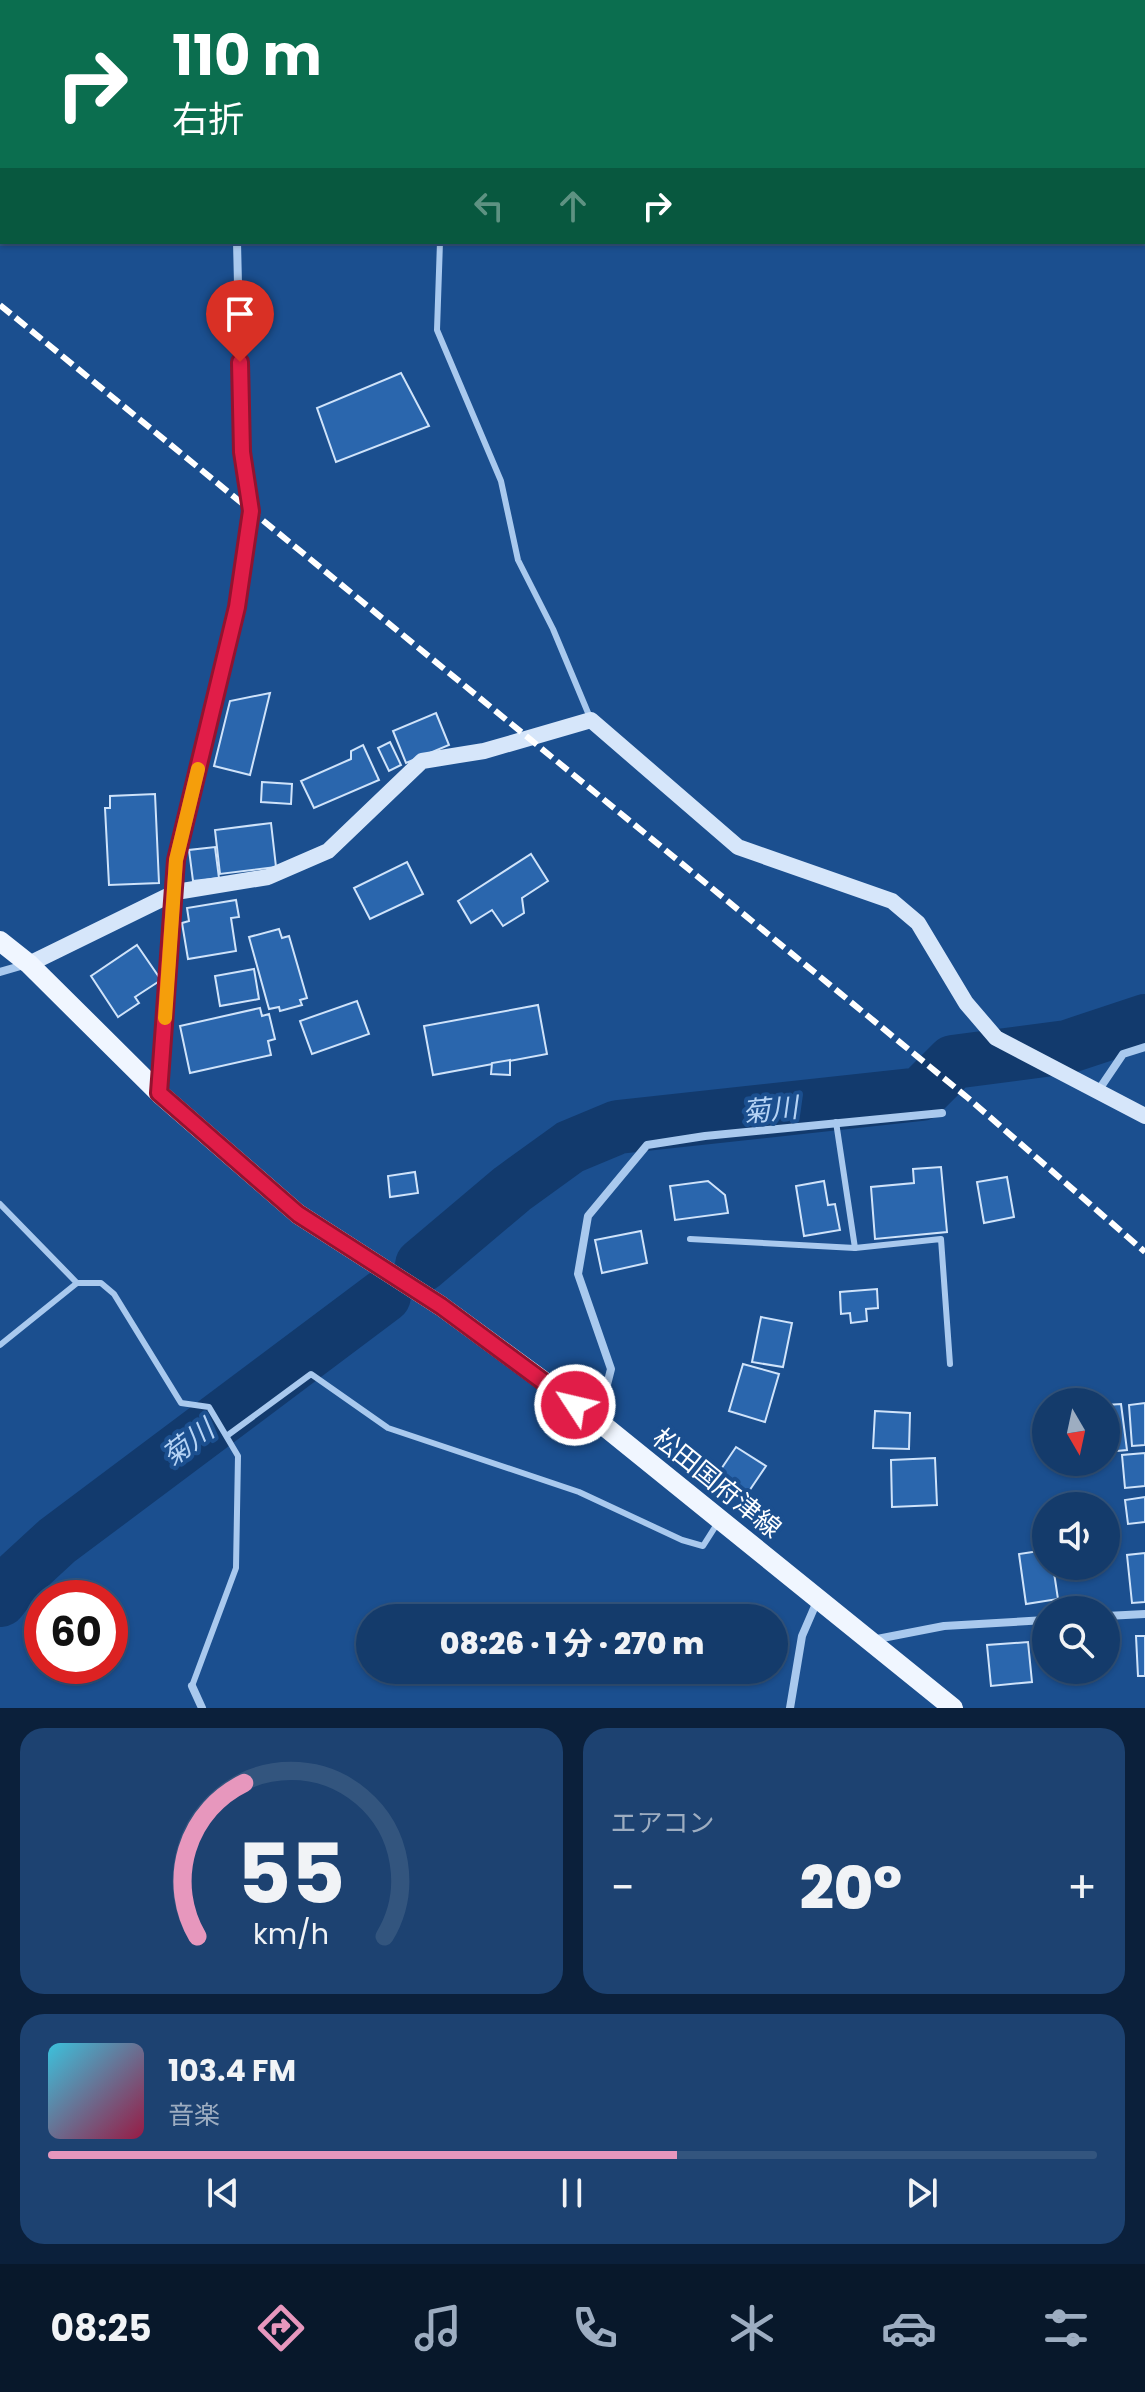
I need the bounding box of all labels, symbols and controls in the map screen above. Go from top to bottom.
text: 110 m [172,16,322,95]
icon: right [40,32,144,136]
text: 右折 [172,94,244,145]
icon: left [467,184,511,228]
icon: ahead [551,184,595,228]
icon: right [635,184,679,228]
pin [206,280,274,362]
icon: arrive [218,292,262,336]
water label: 菊川 [740,1087,803,1132]
position arrow [533,1363,617,1447]
north arrow [1032,1388,1120,1476]
map controls [1032,1388,1120,1684]
water label: 菊川 [154,1409,224,1475]
street label: 松田国府津線 [645,1420,789,1546]
button: sound [1032,1492,1120,1580]
speed limit sign: 60 [24,1580,128,1684]
button: search [1032,1596,1120,1684]
text: 08:26 · 1 分 · 270 m [440,1622,704,1665]
text: エアコン [611,1805,715,1841]
text: 55 [237,1816,345,1932]
text: 20° [800,1846,902,1930]
text: − [611,1857,635,1918]
text: + [1067,1857,1097,1918]
text: km/h [253,1914,329,1954]
text: 103.4 FM [168,2049,296,2092]
text: 音楽 [168,2097,220,2133]
icon: previous [201,2171,245,2215]
icon: pause [550,2171,594,2215]
icon: next [900,2171,944,2215]
icon: directions [253,2300,309,2356]
icon: music [410,2300,466,2356]
icon: phone [567,2300,623,2356]
icon: climate [724,2300,780,2356]
icon: car [881,2300,937,2356]
icon: filters [1038,2300,1094,2356]
text: 08:25 [51,2303,152,2354]

